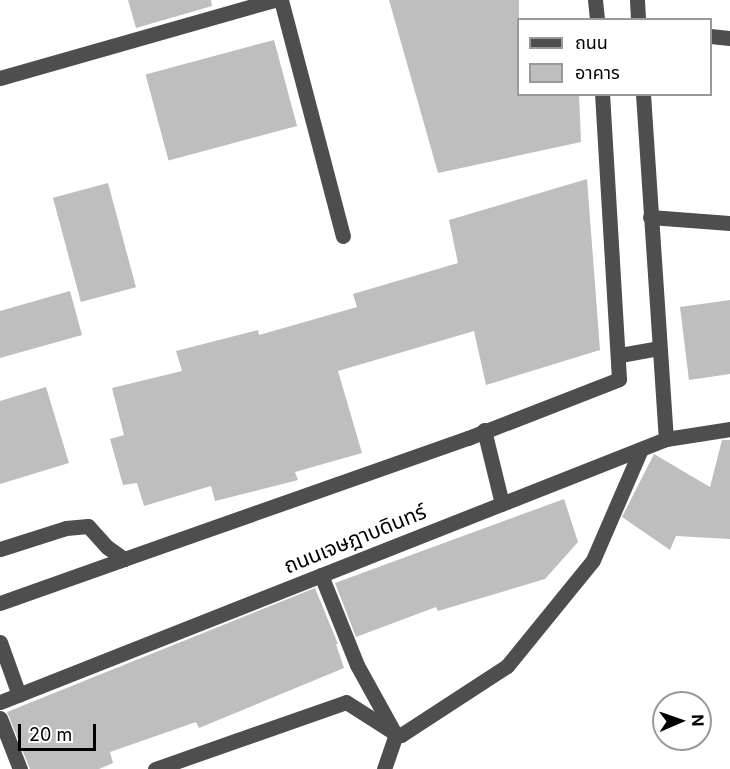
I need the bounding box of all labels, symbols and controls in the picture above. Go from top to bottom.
legend [517,18,712,96]
text: ถนน [575,32,608,53]
text: อาคาร [575,62,620,83]
street label: ถนนเจษฎาบดินทร์ [280,499,430,579]
north arrow [652,691,712,751]
scale bar [21,712,99,750]
text: N [688,714,708,727]
text: 20 m [29,724,72,745]

